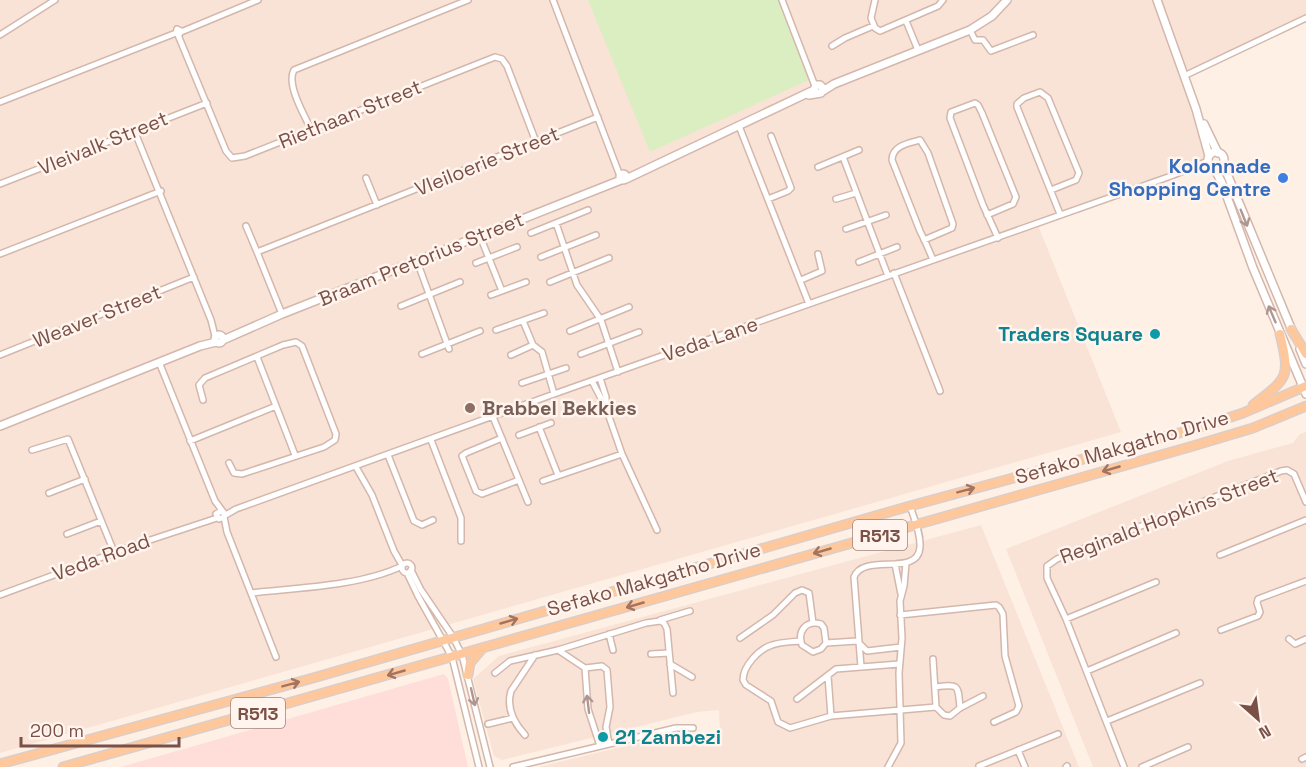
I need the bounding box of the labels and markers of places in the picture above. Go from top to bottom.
place label: Kolonnade Shopping Centre [1109,153,1271,202]
marker: Kolonnade Shopping Centre [1276,171,1290,185]
place label: Traders Square [998,321,1143,347]
marker: Traders Square [1148,327,1162,341]
place label: Brabbel Bekkies [482,395,637,421]
marker: Brabbel Bekkies [463,401,477,415]
place label: 21 Zambezi [615,724,721,750]
marker: 21 Zambezi [596,730,610,744]

